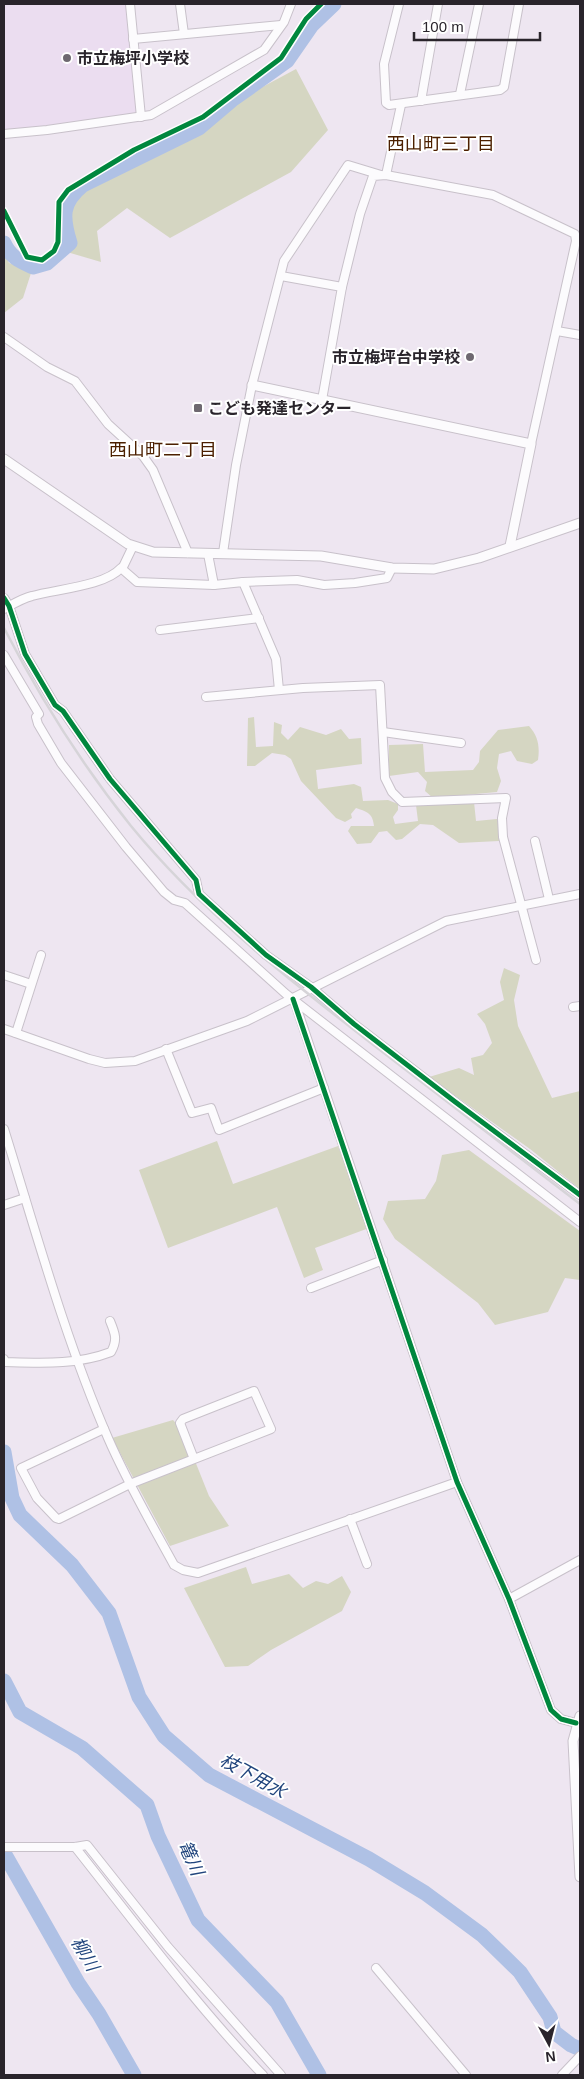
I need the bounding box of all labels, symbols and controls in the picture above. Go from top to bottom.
scale bar [414,10,540,42]
text: 100 m [422,18,464,35]
place label: 市立梅坪小学校 [77,50,189,67]
marker: 市立梅坪小学校 [61,52,73,64]
district label: 西山町三丁目 [387,134,495,154]
place label: 市立梅坪台中学校 [332,349,460,366]
marker: 市立梅坪台中学校 [464,351,476,363]
place label: こども発達センター [208,400,352,417]
marker: こども発達センター [192,402,204,414]
district label: 西山町二丁目 [109,440,217,460]
water label: 枝下用水 [217,1750,291,1803]
water label: 篭川 [175,1837,208,1880]
water label: 柳川 [67,1933,104,1976]
north arrow [524,2019,574,2069]
text: N [545,2048,557,2065]

